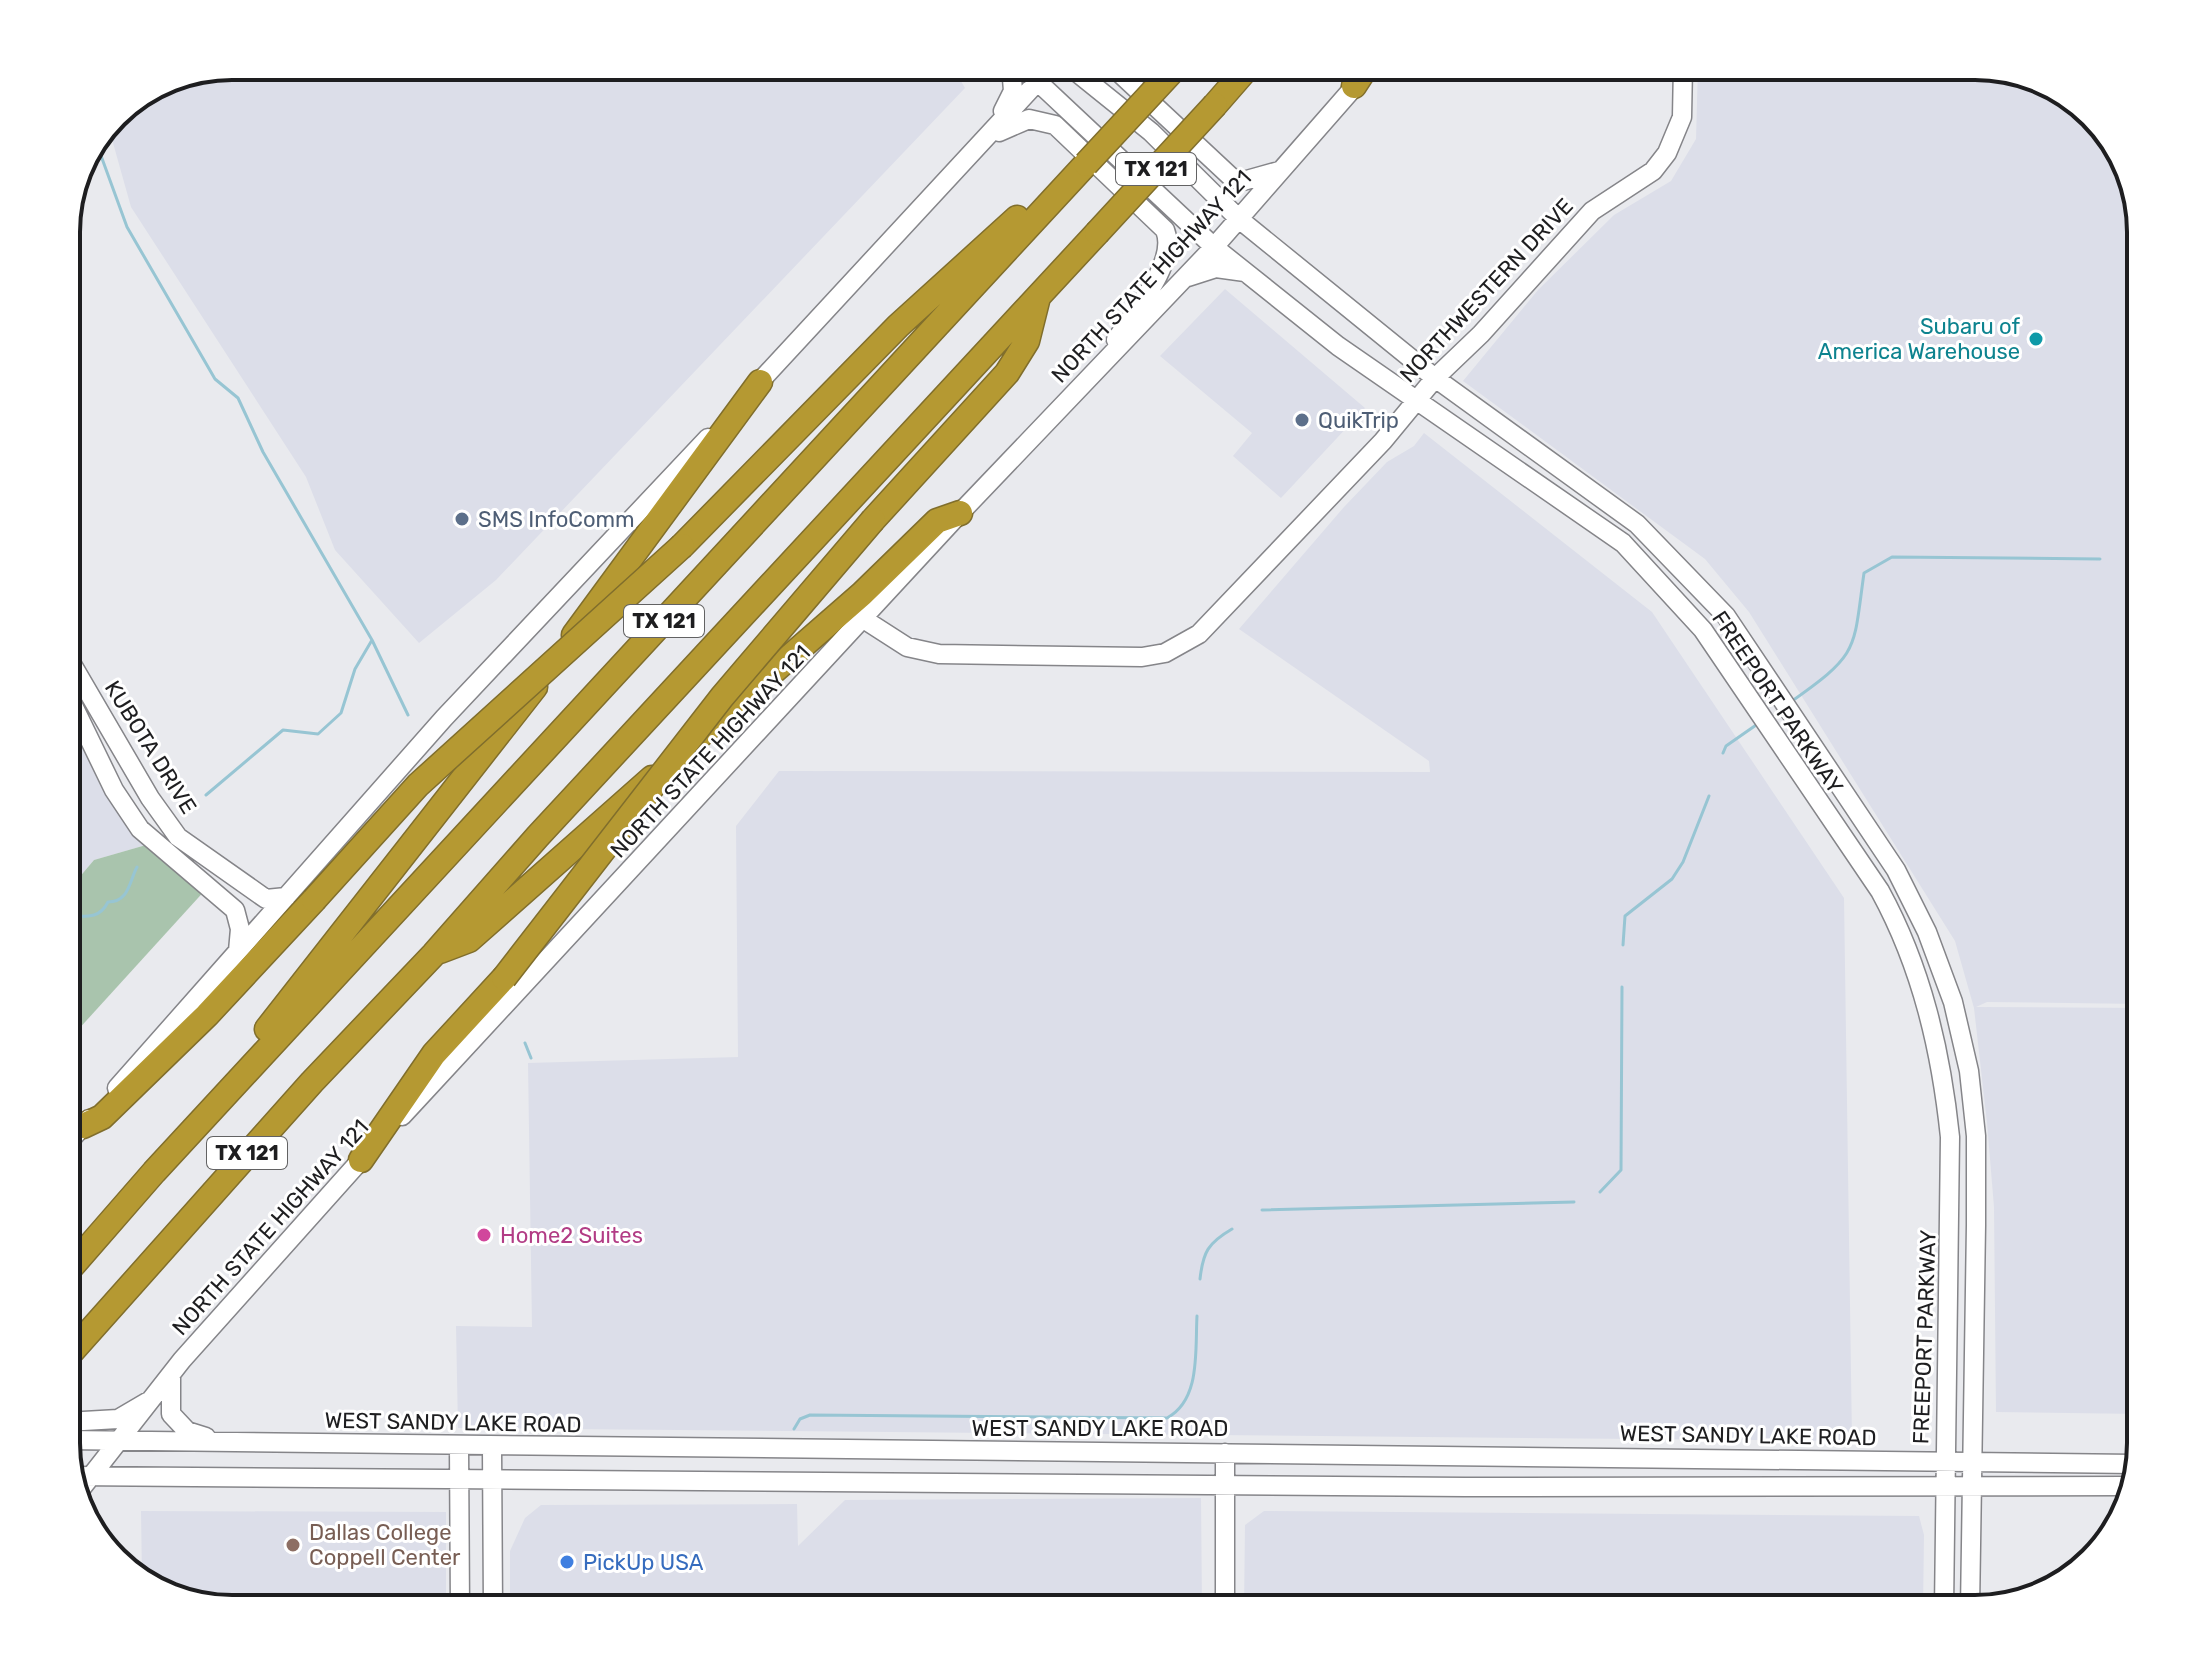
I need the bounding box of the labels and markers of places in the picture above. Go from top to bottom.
place label: Subaru of America Warehouse [1818,313,2021,365]
marker: Subaru of America Warehouse [2027,330,2045,348]
place label: QuikTrip [1318,407,1399,434]
marker: QuikTrip [1293,411,1311,429]
place label: SMS InfoComm [478,506,635,533]
marker: SMS InfoComm [453,510,471,528]
place label: Home2 Suites [500,1222,643,1249]
marker: Home2 Suites [475,1226,493,1244]
place label: Dallas College Coppell Center [309,1519,461,1571]
marker: Dallas College Coppell Center [284,1536,302,1554]
place label: PickUp USA [583,1549,704,1576]
marker: PickUp USA [558,1553,576,1571]

